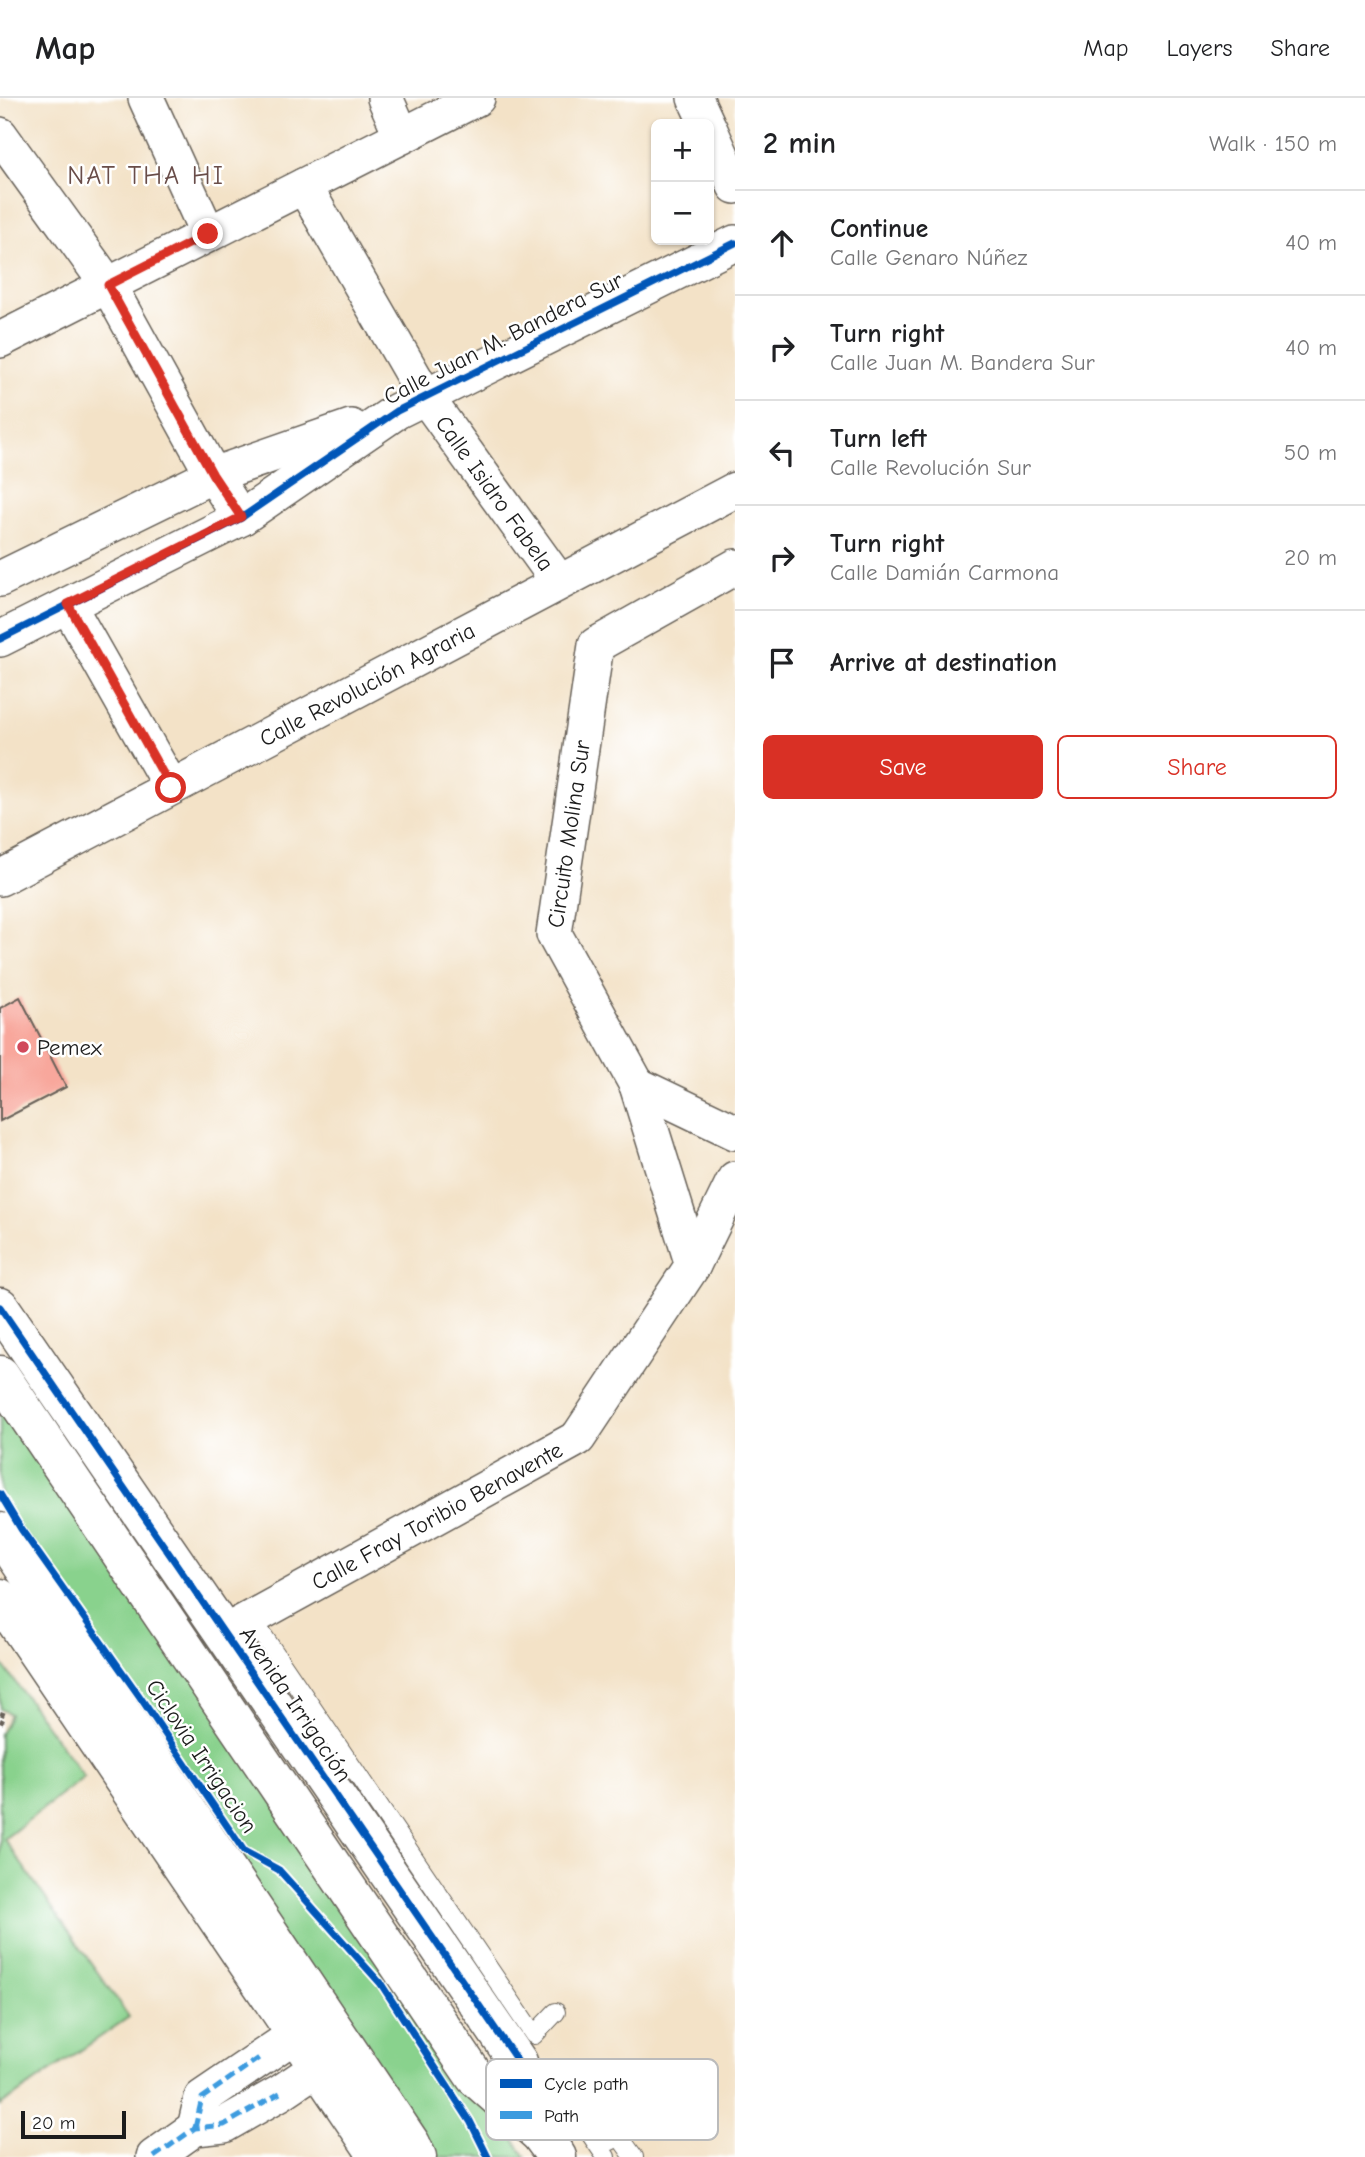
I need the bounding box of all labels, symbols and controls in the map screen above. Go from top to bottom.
text: Map [35,29,96,67]
text: Map [1083,34,1129,62]
text: Layers [1167,34,1232,62]
text: Share [1270,34,1330,62]
map controls [651,119,714,245]
button: + [651,119,714,182]
text: 2 min [763,126,836,161]
text: Walk · 150 m [1209,130,1337,157]
district label: NAT THA HI [67,161,225,191]
button: − [651,182,714,245]
text: Continue [830,214,928,244]
route end [192,218,223,249]
icon: ahead [763,224,801,262]
text: 40 m [1285,229,1337,256]
text: Calle Genaro Núñez [830,244,1028,271]
street label: Calle Juan M. Bandera Sur [379,266,628,411]
text: Turn right [830,319,944,349]
icon: right [763,329,801,367]
text: 40 m [1285,334,1337,361]
text: Calle Juan M. Bandera Sur [830,349,1095,376]
street label: Calle Isidro Fabela [430,411,559,576]
text: Turn left [830,424,927,454]
icon: left [763,434,801,472]
text: 50 m [1284,439,1337,466]
text: Calle Revolución Sur [830,454,1031,481]
text: Turn right [830,529,944,559]
icon: right [763,539,801,577]
text: 20 m [1284,544,1337,571]
text: Calle Damián Carmona [830,559,1059,586]
street label: Calle Revolución Agraria [255,617,480,753]
icon: arrive [763,644,801,682]
text: Arrive at destination [830,648,1057,678]
button: Save [763,735,1043,799]
button: Share [1057,735,1337,799]
street label: Circuito Molina Sur [542,737,596,930]
route start [155,772,186,803]
place label: Pemex [37,1034,102,1061]
marker: Pemex [15,1039,31,1055]
street label: Calle Fray Toribio Benavente [307,1436,567,1596]
street label: Avenida Irrigación [234,1622,358,1787]
street label: Ciclovia Irrigacion [140,1674,263,1838]
legend [486,2059,718,2140]
text: Cycle path [544,2073,629,2095]
text: Path [544,2105,579,2127]
scale bar [21,2108,126,2140]
text: 20 m [32,2112,76,2134]

